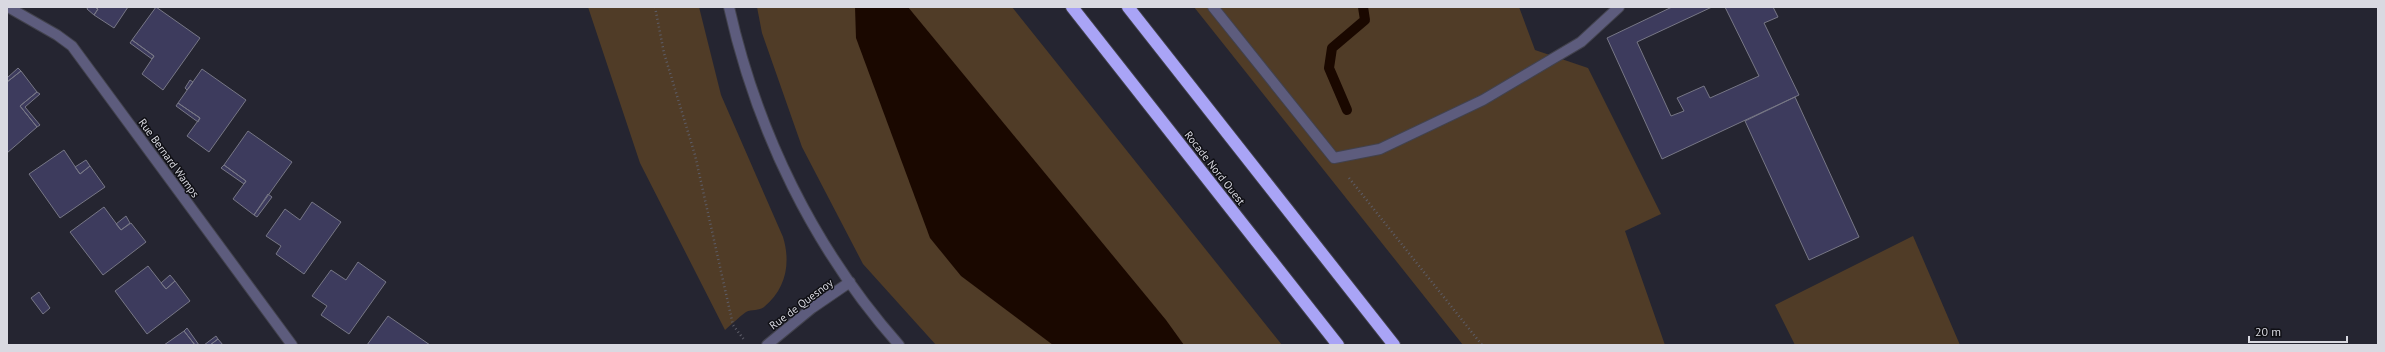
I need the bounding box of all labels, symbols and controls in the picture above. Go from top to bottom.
street label: Rue Bernard Wamps [136,116,203,200]
street label: Rocade Nord Ouest [1182,128,1248,208]
street label: Rue de Quesnoy [766,275,836,332]
scale bar [2249,318,2347,344]
text: 20 m [2255,324,2281,339]

